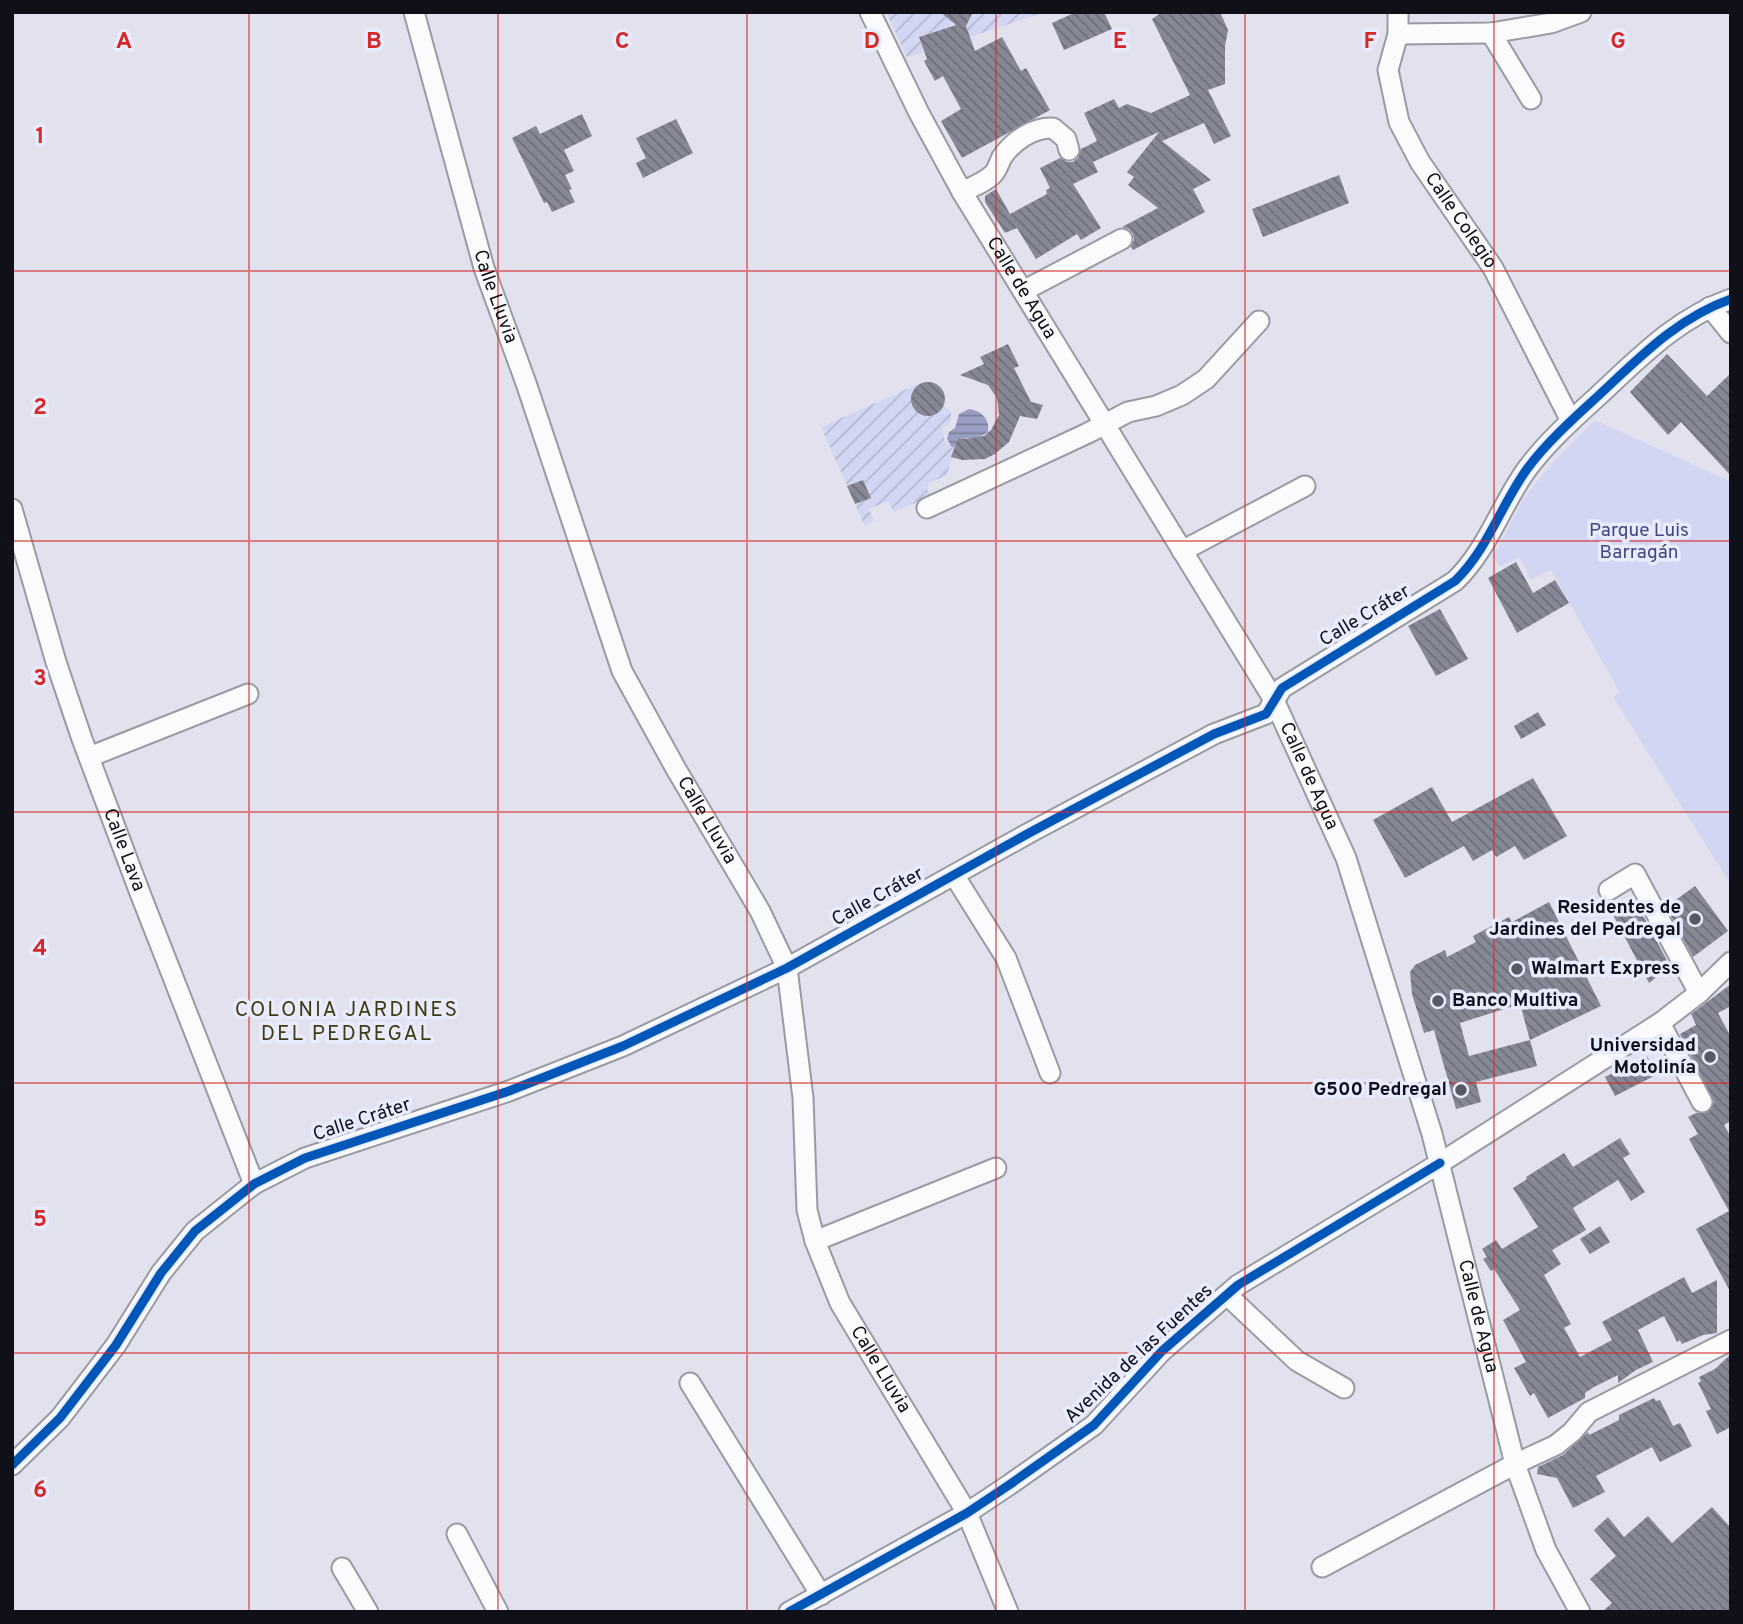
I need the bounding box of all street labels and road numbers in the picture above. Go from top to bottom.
street label: Calle Colegio [1419,168,1502,274]
street label: Calle de Agua [980,232,1062,344]
street label: Calle Lluvia [468,247,523,347]
street label: Calle Cráter [1315,579,1415,652]
street label: Calle de Agua [1274,718,1344,834]
street label: Calle Lluvia [671,772,742,869]
street label: Calle Lava [97,805,150,895]
street label: Calle Cráter [828,862,929,932]
street label: Calle Cráter [310,1093,415,1147]
street label: Calle de Agua [1452,1257,1504,1375]
street label: Avenida de las Fuentes [1060,1279,1218,1429]
street label: Calle Lluvia [845,1321,916,1418]

